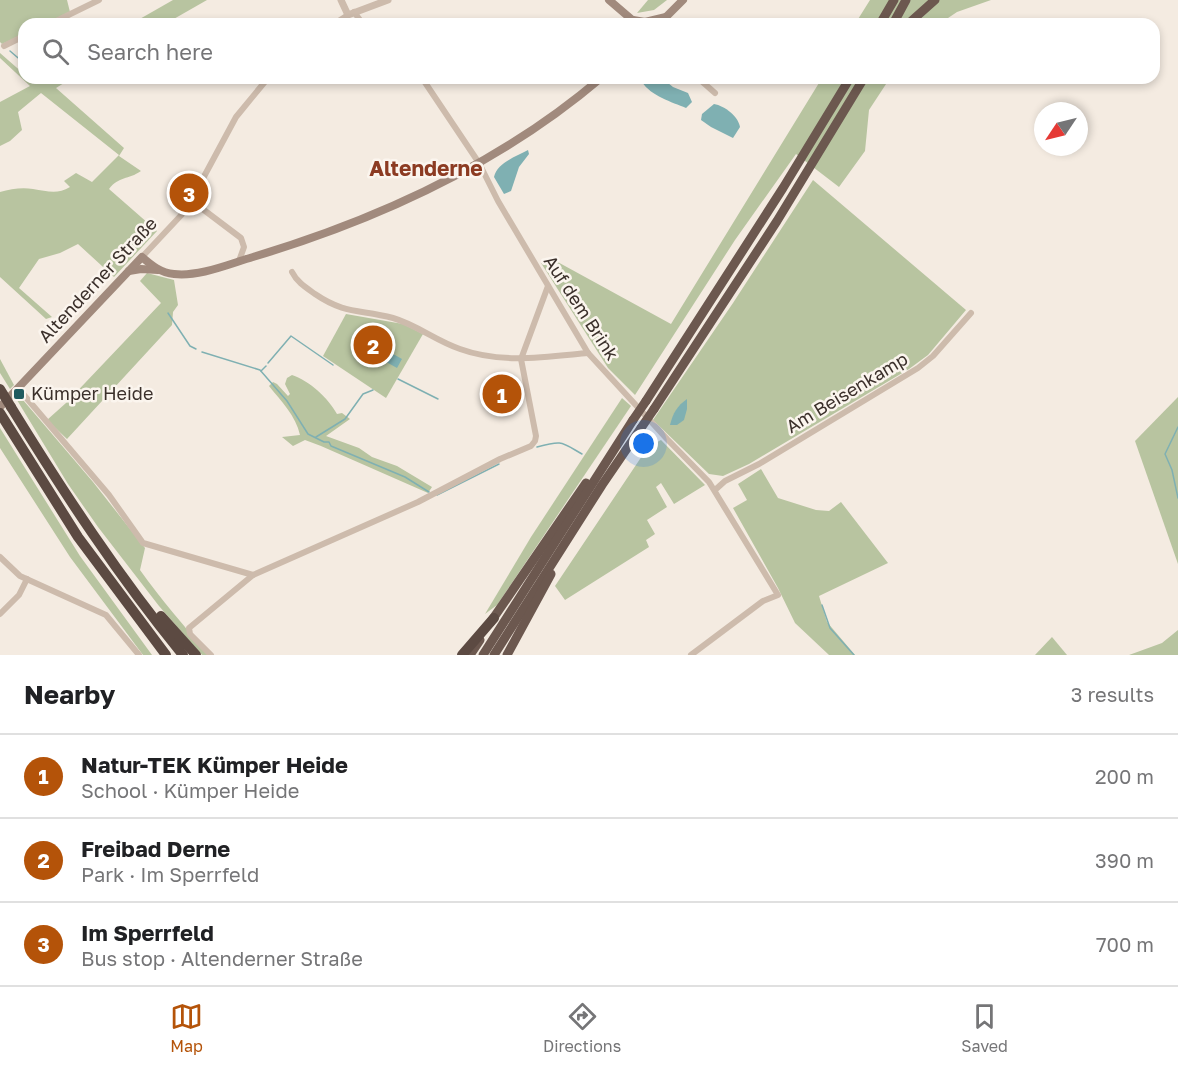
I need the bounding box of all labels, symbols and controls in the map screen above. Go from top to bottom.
search box [18,18,1160,84]
icon: search [39,35,72,68]
text: Search here [87,38,213,65]
north arrow [1034,102,1088,156]
district label: Altenderne [369,155,483,181]
pin: 3 [170,170,208,216]
street label: Altenderner Straße [33,212,161,347]
street label: Auf dem Brink [540,251,624,364]
pin: 2 [354,322,392,368]
street label: Am Beisenkamp [782,347,911,437]
pin: 1 [482,372,522,416]
place label: Kümper Heide [31,382,153,404]
marker: Kümper Heide [12,387,26,401]
your location [629,429,658,458]
text: Nearby [24,679,115,710]
text: 3 results [1071,682,1154,706]
text: Natur-TEK Kümper Heide [81,751,348,778]
text: 1 [38,764,49,788]
text: 200 m [1095,764,1154,788]
text: School · Kümper Heide [81,778,299,802]
text: Freibad Derne [81,835,230,862]
text: 2 [37,848,50,872]
text: 390 m [1095,848,1154,872]
text: Park · Im Sperrfeld [81,862,259,886]
text: Im Sperrfeld [81,919,214,946]
text: 3 [37,932,50,956]
text: 700 m [1096,932,1154,956]
text: Bus stop · Altenderner Straße [81,946,363,970]
tab: Map [170,1000,203,1056]
tab: Directions [543,1000,621,1056]
tab: Saved [961,1000,1008,1056]

